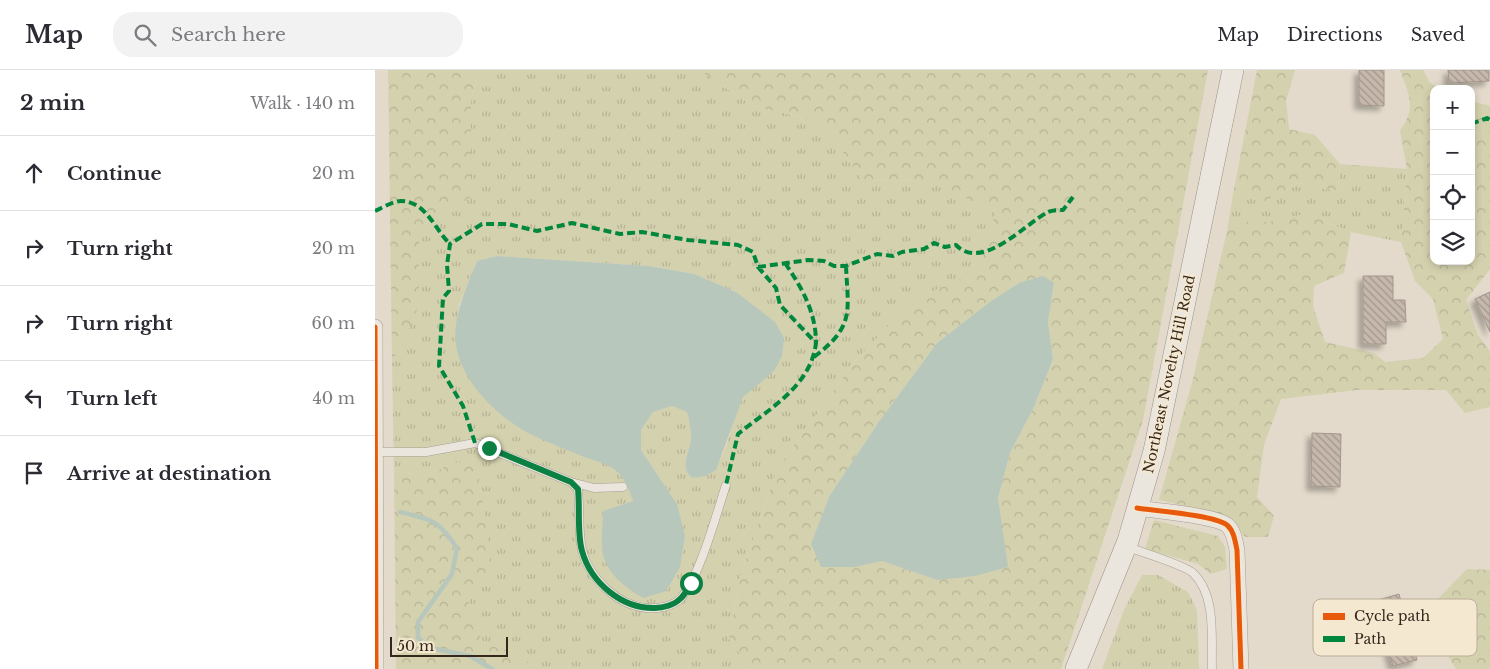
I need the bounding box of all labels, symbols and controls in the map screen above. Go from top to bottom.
search box [113,12,463,57]
text: Map [25,20,83,49]
icon: search [131,21,159,49]
text: Search here [171,23,286,46]
text: Map [1217,24,1259,46]
text: Directions [1287,24,1383,46]
text: Saved [1411,24,1465,46]
map controls [1430,85,1475,265]
button: + [1430,85,1475,130]
text: 2 min [20,90,85,116]
text: Walk · 140 m [250,93,355,113]
button: − [1430,130,1475,175]
icon: ahead [20,159,48,187]
text: Continue [67,162,162,185]
text: 20 m [312,163,355,183]
button: locate [1430,175,1475,220]
button: layers [1430,220,1475,265]
icon: right [20,234,48,262]
text: Turn right [67,237,173,260]
text: 20 m [312,238,355,258]
street label: Northeast Novelty Hill Road [1139,273,1199,475]
icon: right [20,309,48,337]
text: Turn right [67,312,173,335]
text: 60 m [312,313,355,333]
icon: left [20,384,48,412]
text: Turn left [67,387,158,410]
text: 40 m [312,388,355,408]
route end [478,437,501,460]
icon: arrive [20,459,48,487]
text: Arrive at destination [67,462,271,485]
route start [680,572,703,595]
legend [1313,599,1477,656]
text: Cycle path [1354,607,1431,625]
text: Path [1354,630,1386,648]
scale bar [390,634,507,657]
text: 50 m [397,637,434,655]

